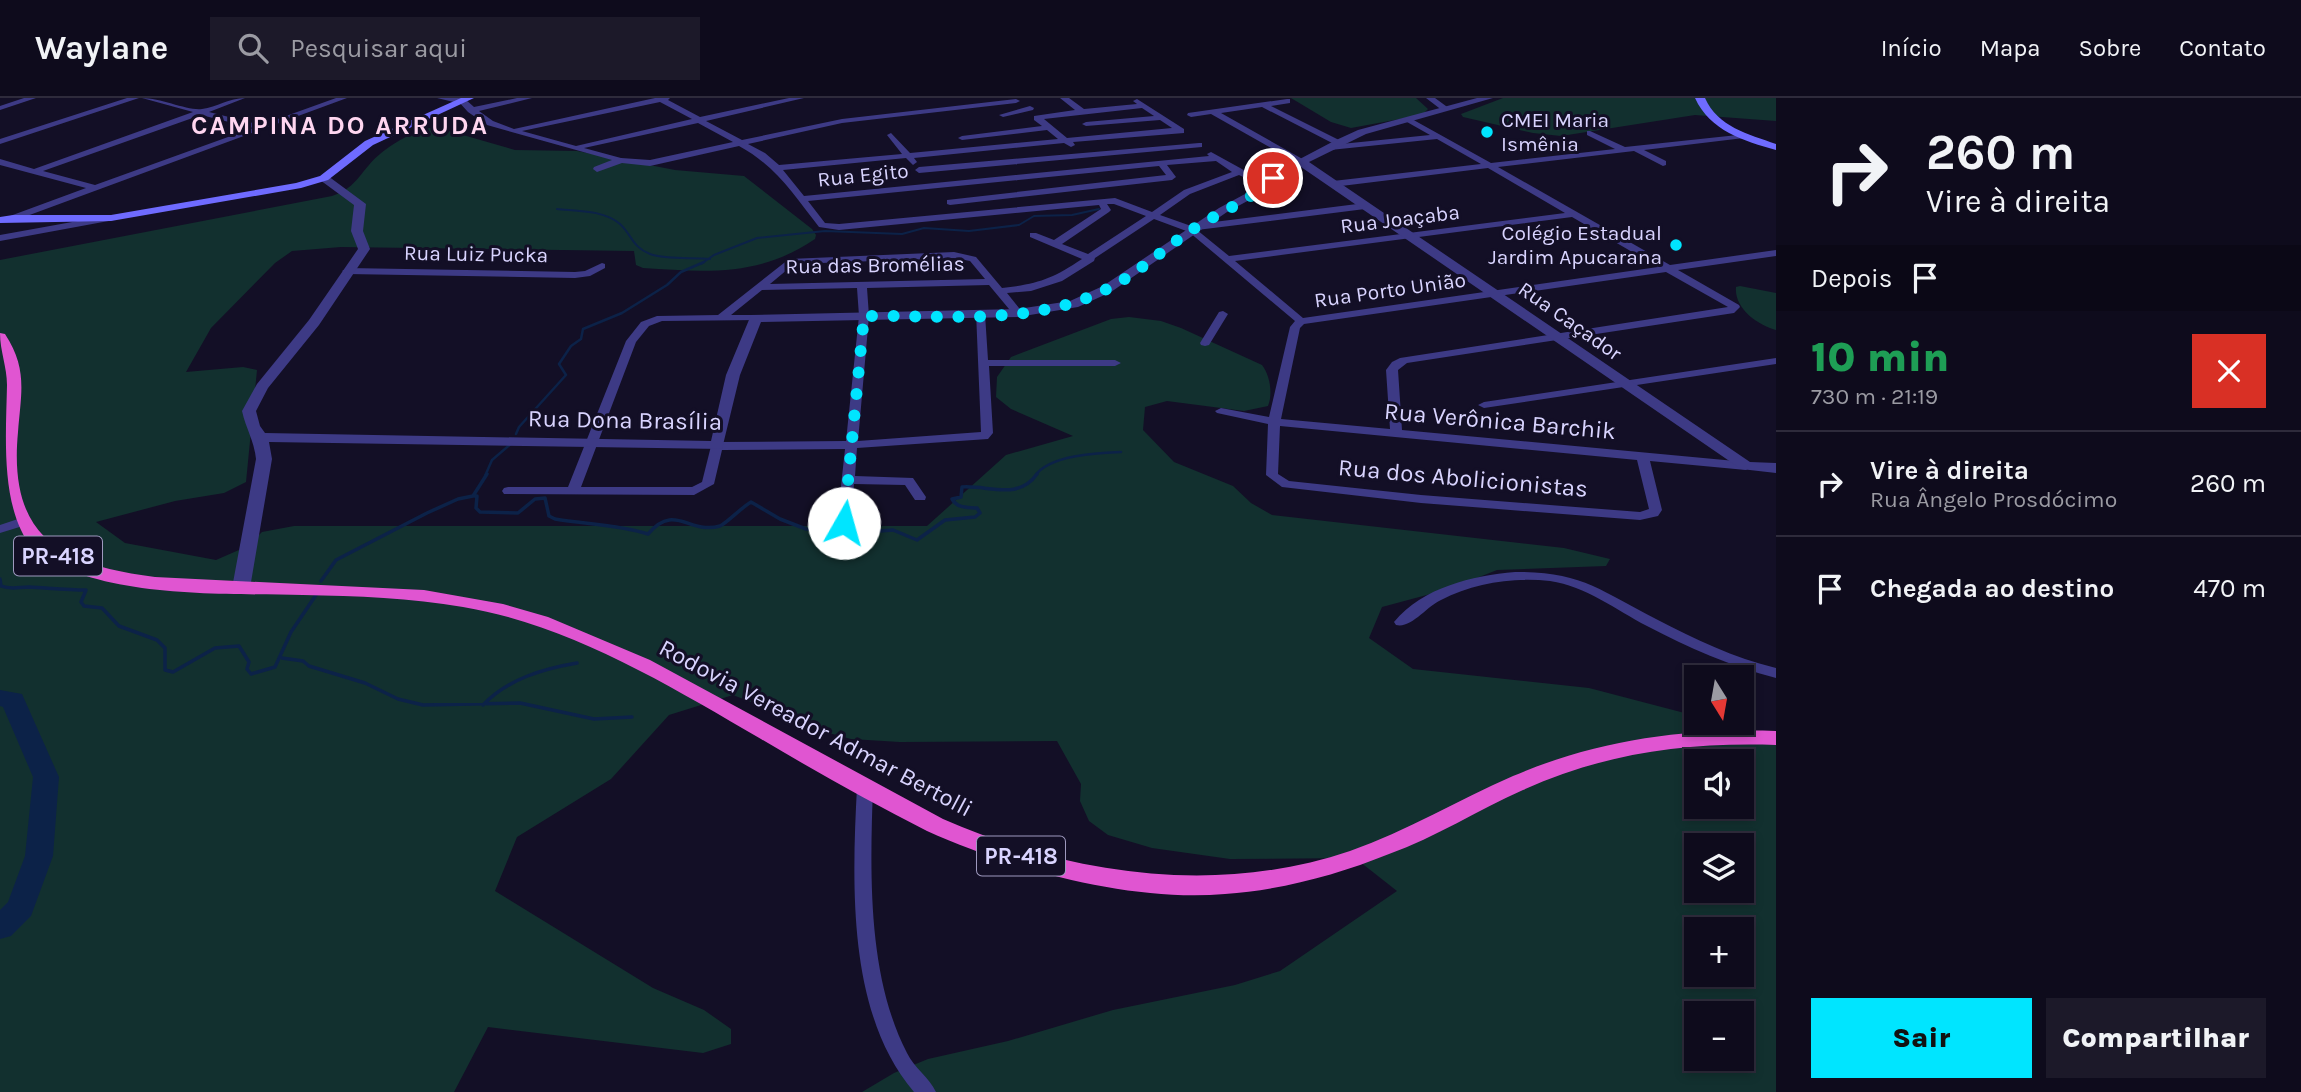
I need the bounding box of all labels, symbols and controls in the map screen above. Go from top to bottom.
search box [210,17,700,80]
text: Waylane [35,29,168,67]
icon: search [234,29,272,67]
text: Pesquisar aqui [290,33,467,64]
text: Início [1881,34,1942,62]
text: Mapa [1980,34,2040,62]
text: Sobre [2078,34,2141,62]
text: Contato [2179,34,2266,62]
place label: CMEI Maria Ismênia [1501,108,1609,156]
district label: CAMPINA DO ARRUDA [191,110,489,141]
marker: CMEI Maria Ismênia [1479,124,1495,140]
text: 260 m [1926,124,2075,181]
icon: right [1811,126,1902,217]
pin [1243,148,1303,208]
street label: Rua Egito [816,158,910,192]
icon: arrive [1254,159,1292,197]
text: Vire à direita [1926,183,2110,220]
street label: Rua Joaçaba [1339,200,1461,238]
place label: Colégio Estadual Jardim Apucarana [1488,221,1662,269]
marker: Colégio Estadual Jardim Apucarana [1668,237,1684,253]
street label: Rua Luiz Pucka [404,241,548,267]
street label: Rua das Bromélias [785,251,965,279]
icon: arrive [1906,259,1944,297]
text: Depois [1811,263,1892,294]
street label: Rua Porto União [1313,267,1467,313]
street label: Rua Caçador [1514,277,1627,366]
text: 10 min [1811,332,1949,382]
button: close [2192,334,2266,408]
text: 730 m · 21:19 [1811,383,1938,410]
street label: Rua Verônica Barchik [1383,397,1617,445]
street label: Rua Dona Brasília [528,404,722,436]
street label: Rua dos Abolicionistas [1337,453,1589,503]
text: Vire à direita [1870,455,2029,486]
icon: right [1811,465,1849,503]
text: 260 m [2190,468,2266,499]
position arrow [807,486,881,560]
text: Rua Ângelo Prosdócimo [1870,486,2117,513]
road number: PR-418 [14,536,102,576]
icon: arrive [1811,570,1849,608]
text: Chegada ao destino [1870,573,2114,604]
text: 470 m [2193,573,2266,604]
street label: Rodovia Vereador Admar Bertolli [654,633,978,823]
north arrow [1684,665,1754,735]
map controls [1684,665,1754,1071]
button: sound [1684,749,1754,819]
button: layers [1684,833,1754,903]
road number: PR-418 [977,836,1065,876]
button: + [1684,917,1754,987]
button: Sair [1811,998,2032,1078]
button: Compartilhar [2046,998,2266,1078]
button: − [1684,1001,1754,1071]

